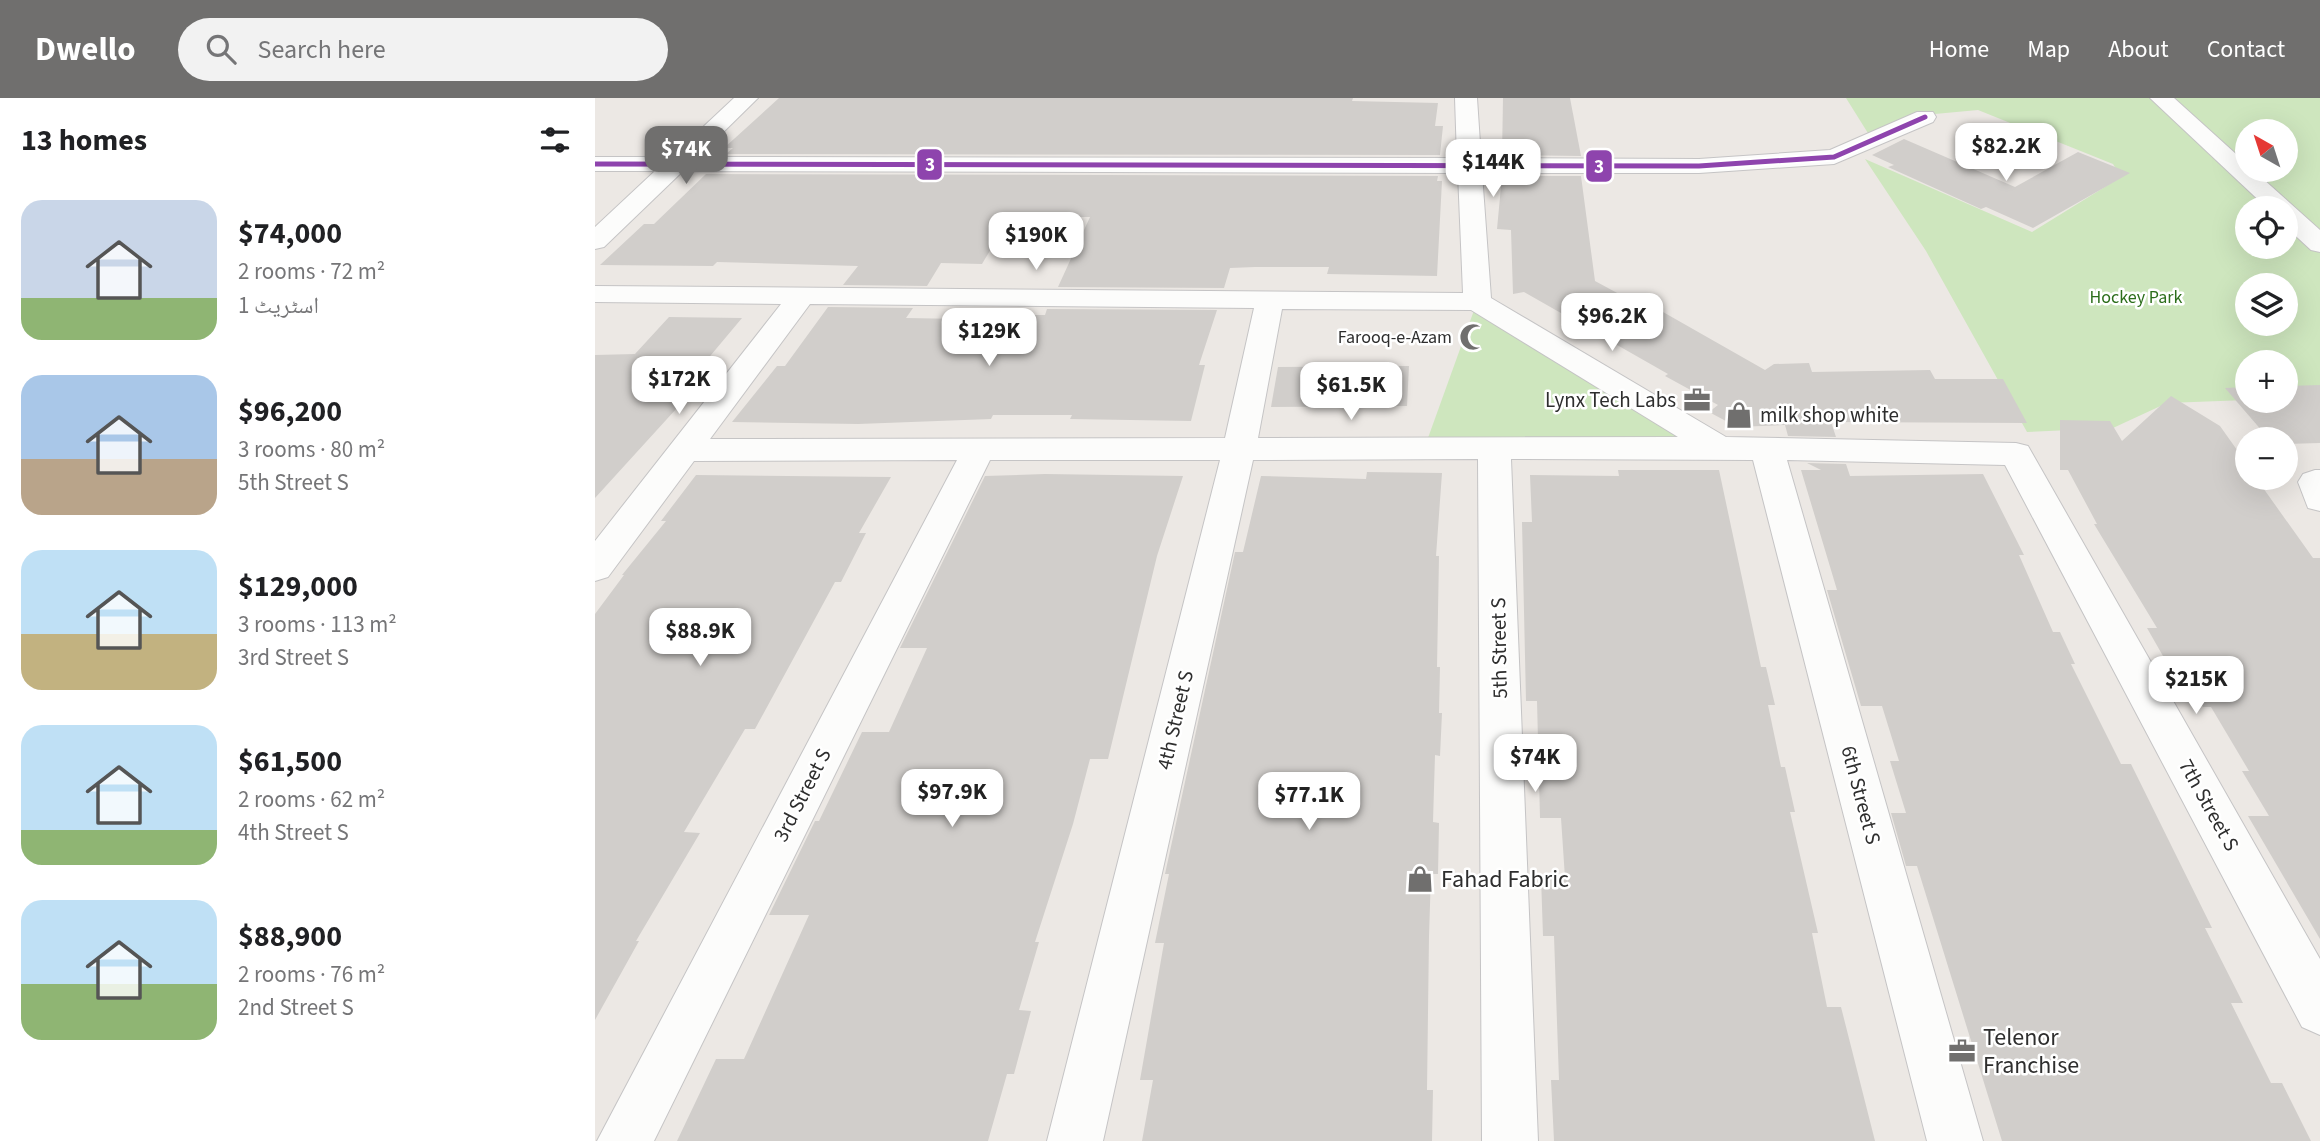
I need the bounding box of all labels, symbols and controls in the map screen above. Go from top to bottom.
search box [178,18,668,81]
text: Dwello [35,26,136,73]
icon: search [202,30,240,68]
text: Search here [258,31,386,68]
text: Home [1929,32,1989,67]
text: Map [2027,32,2070,67]
text: About [2108,32,2169,67]
text: Contact [2207,32,2285,67]
text: 13 homes [21,119,147,162]
north arrow [2235,119,2298,182]
map controls [2235,119,2298,490]
icon: filters [536,121,574,159]
pin: $82.2K [1949,123,2063,183]
pin: $74K [645,126,727,186]
text: $82.2K [1971,129,2041,162]
text: $74K [661,132,711,165]
pin: $144K [1444,140,1542,199]
text: $144K [1462,145,1524,178]
line badge: 3 [916,148,943,181]
line badge: 3 [1585,149,1613,183]
text: 3 [925,152,935,179]
text: 3 [1594,154,1604,181]
button: locate [2235,196,2298,259]
text: $74,000 [238,212,342,255]
pin: $190K [987,212,1085,272]
text: $190K [1005,218,1067,251]
icon: home [77,228,161,312]
text: 2 rooms · 72 m² [238,255,385,288]
button: layers [2235,273,2298,336]
park label: Hockey Park [2090,285,2183,310]
text: اسٹریٹ 1 [238,289,319,322]
pin: $96.2K [1555,294,1669,353]
text: $96.2K [1577,299,1647,332]
pin: $129K [940,308,1038,368]
text: $129K [958,314,1020,347]
mosque icon: Farooq-e-Azam [1458,322,1488,352]
place label: Farooq-e-Azam [1338,325,1452,350]
button: + [2235,350,2298,413]
pin: $172K [630,356,728,416]
text: $172K [648,362,710,395]
pin: $61.5K [1294,362,1408,422]
text: $61.5K [1316,368,1386,401]
place label: Lynx Tech Labs [1545,385,1676,415]
office icon: Lynx Tech Labs [1682,385,1712,415]
text: $96,200 [238,390,342,433]
shop icon: milk shop white [1724,400,1754,430]
place label: milk shop white [1760,400,1899,430]
icon: home [77,403,161,487]
button: − [2235,427,2298,490]
text: 3 rooms · 80 m² [238,433,385,466]
text: 5th Street S [238,466,349,499]
text: $129,000 [238,565,358,608]
icon: home [77,578,161,662]
street label: 5th Street S [1483,597,1515,699]
text: 3 rooms · 113 m² [238,608,397,641]
pin: $88.9K [643,608,757,668]
text: $88.9K [665,614,735,647]
text: 3rd Street S [238,641,349,674]
pin: $215K [2147,656,2245,716]
text: $215K [2165,662,2227,695]
street label: 4th Street S [1149,667,1201,773]
pin: $74K [1494,734,1576,794]
text: $61,500 [238,740,342,783]
text: $74K [1510,740,1560,773]
street label: 6th Street S [1833,742,1889,848]
street label: 3rd Street S [766,743,838,847]
icon: home [77,753,161,837]
street label: 7th Street S [2171,753,2247,857]
pin: $97.9K [895,770,1009,829]
pin: $77.1K [1252,772,1366,832]
text: $97.9K [917,775,987,808]
text: $77.1K [1274,778,1344,811]
text: 2 rooms · 62 m² [238,783,385,816]
text: 4th Street S [238,816,349,849]
place label: Fahad Fabric [1441,862,1569,897]
shop icon: Fahad Fabric [1405,864,1435,894]
text: $88,900 [238,915,342,958]
icon: home [77,928,161,1012]
text: 2 rooms · 76 m² [238,958,385,991]
text: 2nd Street S [238,991,354,1024]
place label: Telenor Franchise [1983,1020,2079,1083]
office icon: Telenor Franchise [1947,1036,1977,1066]

